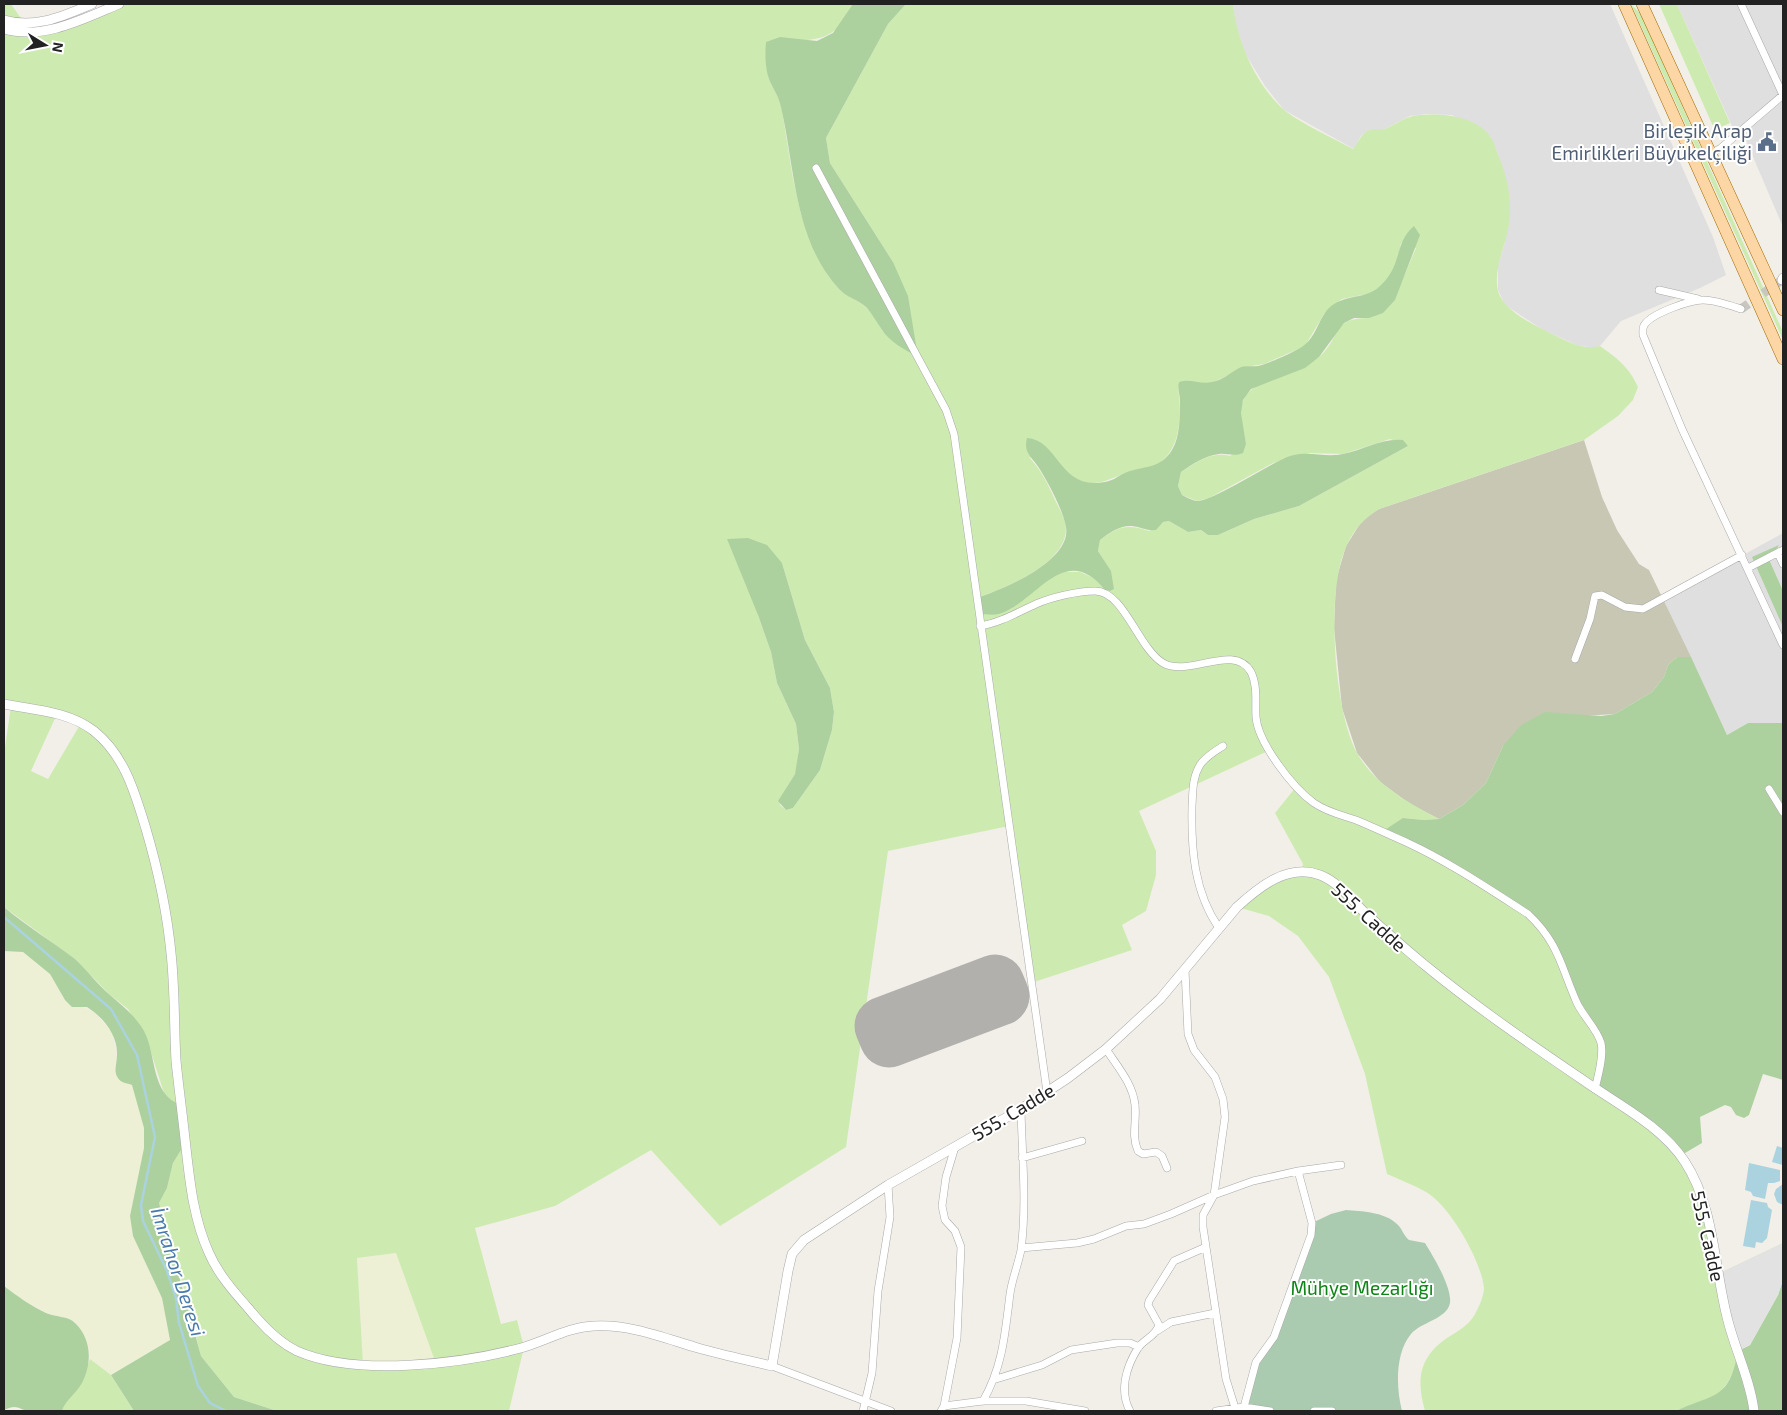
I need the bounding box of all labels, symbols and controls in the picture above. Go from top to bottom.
north arrow [20,20,70,70]
text: N [49,41,68,54]
place label: Birleşik Arap Emirlikleri Büyükelçiliği [1552,119,1752,165]
public building icon: Birleşik Arap Emirlikleri Büyükelçiliği [1756,131,1778,153]
street label: 555. Cadde [1327,877,1411,956]
street label: 555. Cadde [967,1078,1058,1145]
street label: 555. Cadde [1687,1188,1730,1283]
water label: İmrahor Deresi [147,1204,211,1339]
park label: Mühye Mezarlığı [1290,1276,1434,1299]

